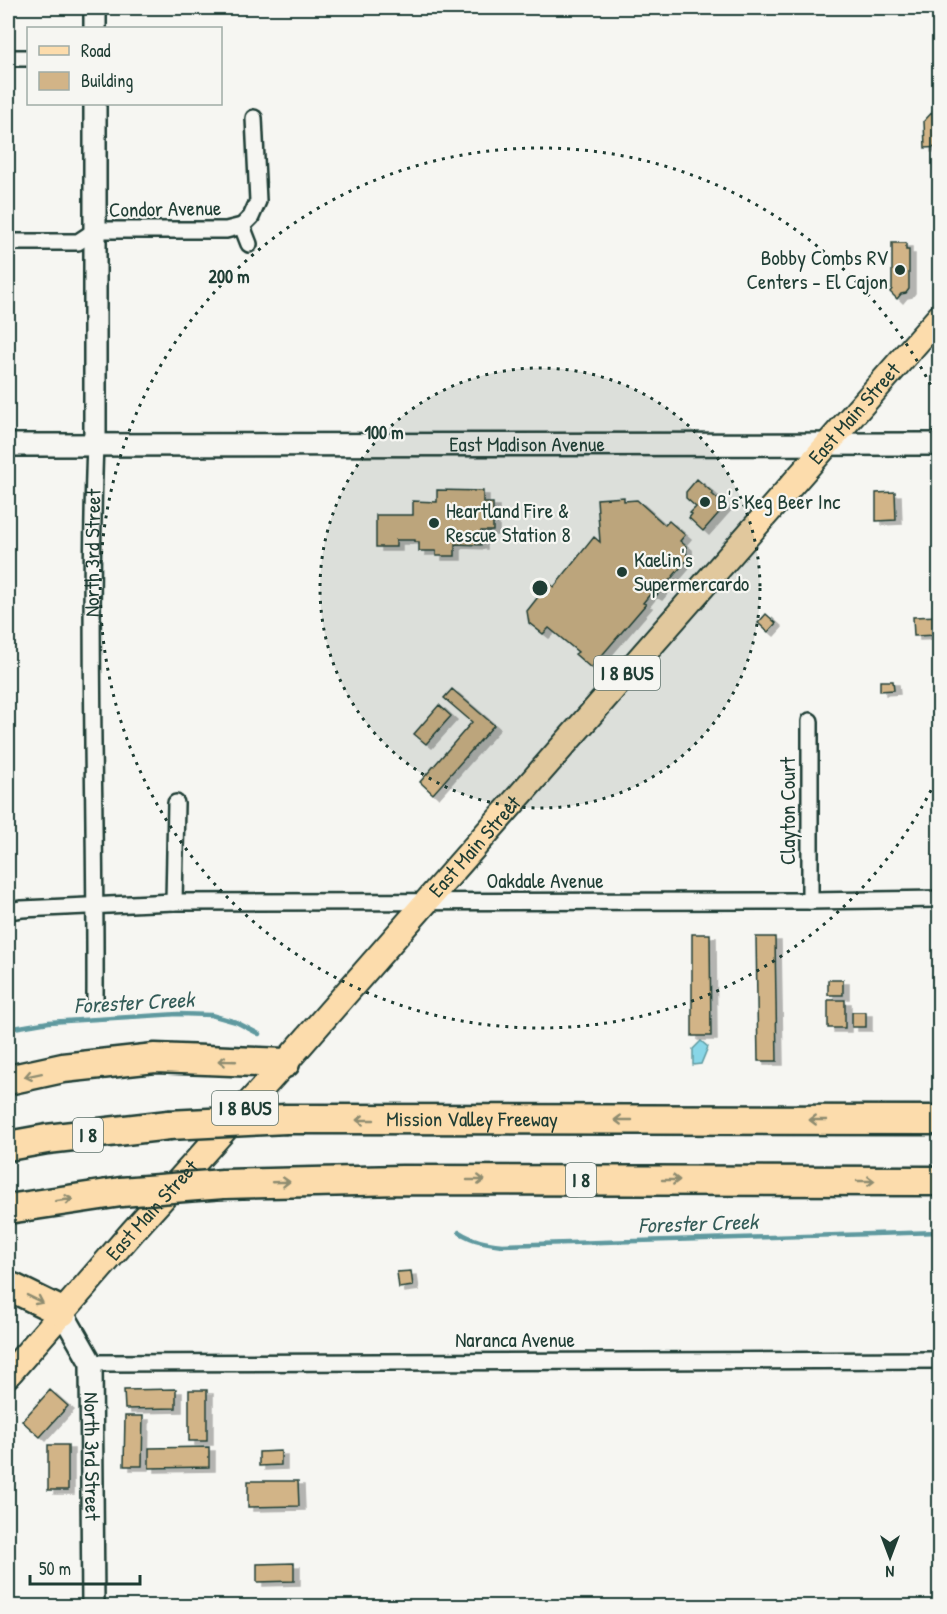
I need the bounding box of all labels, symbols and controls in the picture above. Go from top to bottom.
legend [27,27,222,105]
text: Road [81,38,111,63]
text: Building [81,68,133,93]
street label: Condor Avenue [109,193,221,224]
place label: Bobby Combs RV Centers - El Cajon [746,243,888,296]
marker: Bobby Combs RV Centers - El Cajon [893,263,907,277]
text: 200 m [209,264,249,289]
street label: East Main Street [802,356,907,470]
text: 100 m [364,420,404,445]
street label: East Madison Avenue [449,429,605,459]
place label: B's Keg Beer Inc [717,487,841,516]
street label: North 3rd Street [77,488,108,617]
marker: B's Keg Beer Inc [698,495,712,509]
place label: Heartland Fire & Rescue Station 8 [446,496,571,549]
marker: Heartland Fire & Rescue Station 8 [427,516,441,530]
place label: Kaelin's Supermercardo [634,545,749,598]
marker: Kaelin's Supermercardo [615,565,629,579]
centre of rings [530,578,550,598]
road number: I 8 BUS [594,656,660,690]
street label: Clayton Court [773,756,802,865]
street label: East Main Street [422,789,527,903]
street label: Oakdale Avenue [486,866,604,895]
water label: Forester Creek [73,984,196,1020]
one-way arrow [217,1055,237,1066]
one-way arrow [24,1069,43,1081]
road number: I 8 BUS [212,1091,278,1125]
street label: Mission Valley Freeway [386,1104,558,1133]
one-way arrow [356,1114,376,1126]
one-way arrow [614,1114,634,1126]
one-way arrow [809,1114,829,1126]
road number: I 8 [73,1118,103,1152]
street label: East Main Street [99,1152,205,1267]
road number: I 8 [566,1163,596,1197]
one-way arrow [466,1174,486,1186]
one-way arrow [661,1174,681,1186]
one-way arrow [856,1175,876,1187]
one-way arrow [271,1177,291,1188]
one-way arrow [54,1195,74,1206]
water label: Forester Creek [638,1206,760,1240]
one-way arrow [25,1294,43,1306]
street label: Naranca Avenue [455,1325,575,1354]
street label: North 3rd Street [77,1392,107,1521]
north arrow [860,1527,920,1587]
scale bar [30,1548,140,1586]
text: 50 m [39,1556,71,1581]
text: N [885,1561,894,1583]

